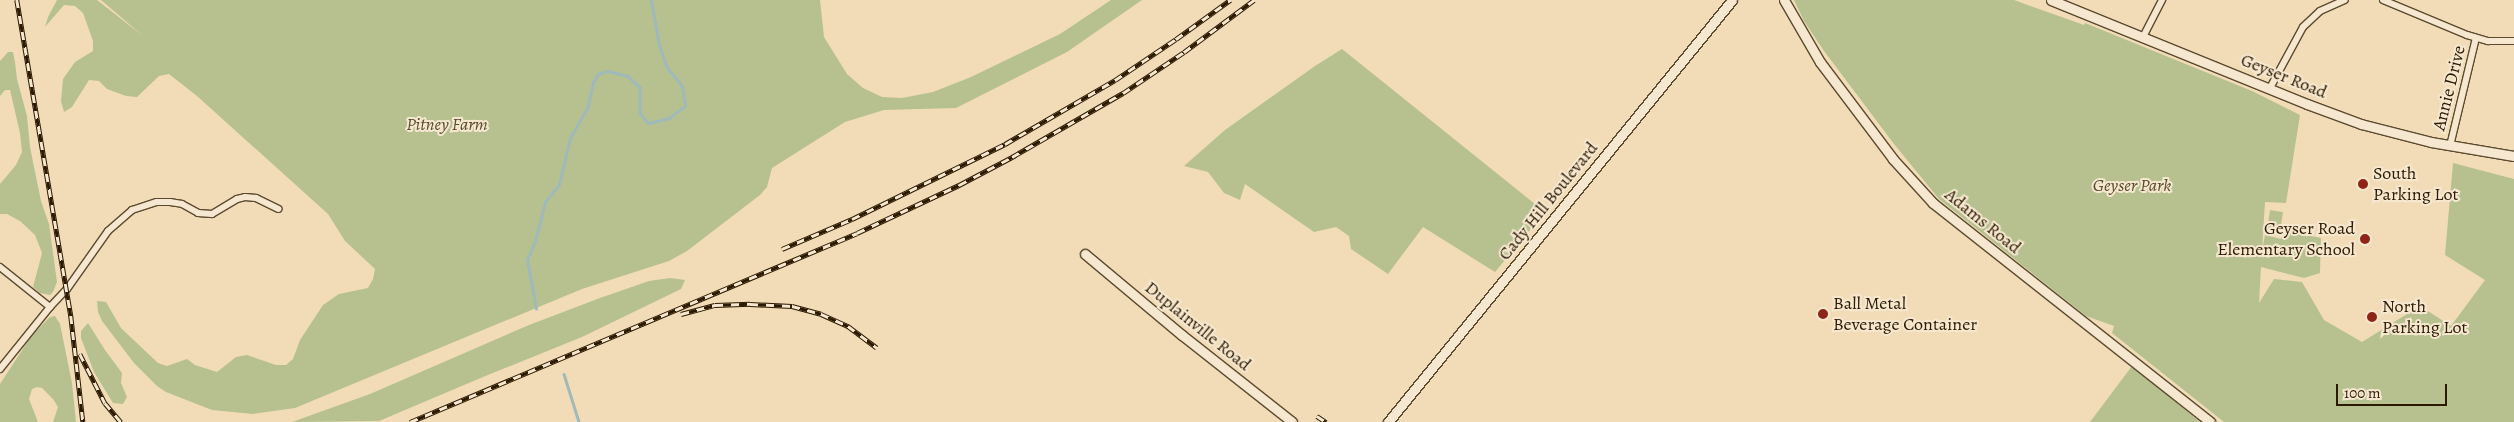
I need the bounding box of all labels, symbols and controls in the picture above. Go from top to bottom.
street label: Annie Drive [2428,43,2470,133]
street label: Geyser Road [2238,49,2330,103]
park label: Pitney Farm [406,113,488,135]
street label: Cady Hill Boulevard [1494,137,1602,265]
place label: South Parking Lot [2373,163,2458,205]
park label: Geyser Park [2093,174,2171,196]
marker: South Parking Lot [2357,178,2369,190]
street label: Adams Road [1941,184,2025,258]
place label: Geyser Road Elementary School [2217,218,2355,260]
marker: Geyser Road Elementary School [2359,233,2371,245]
street label: Duplainville Road [1141,277,1255,375]
place label: Ball Metal Beverage Container [1833,293,1977,336]
place label: North Parking Lot [2382,296,2467,338]
marker: Ball Metal Beverage Container [1817,308,1829,320]
marker: North Parking Lot [2366,311,2378,323]
scale bar [2339,374,2450,406]
text: 100 m [2344,383,2381,403]

